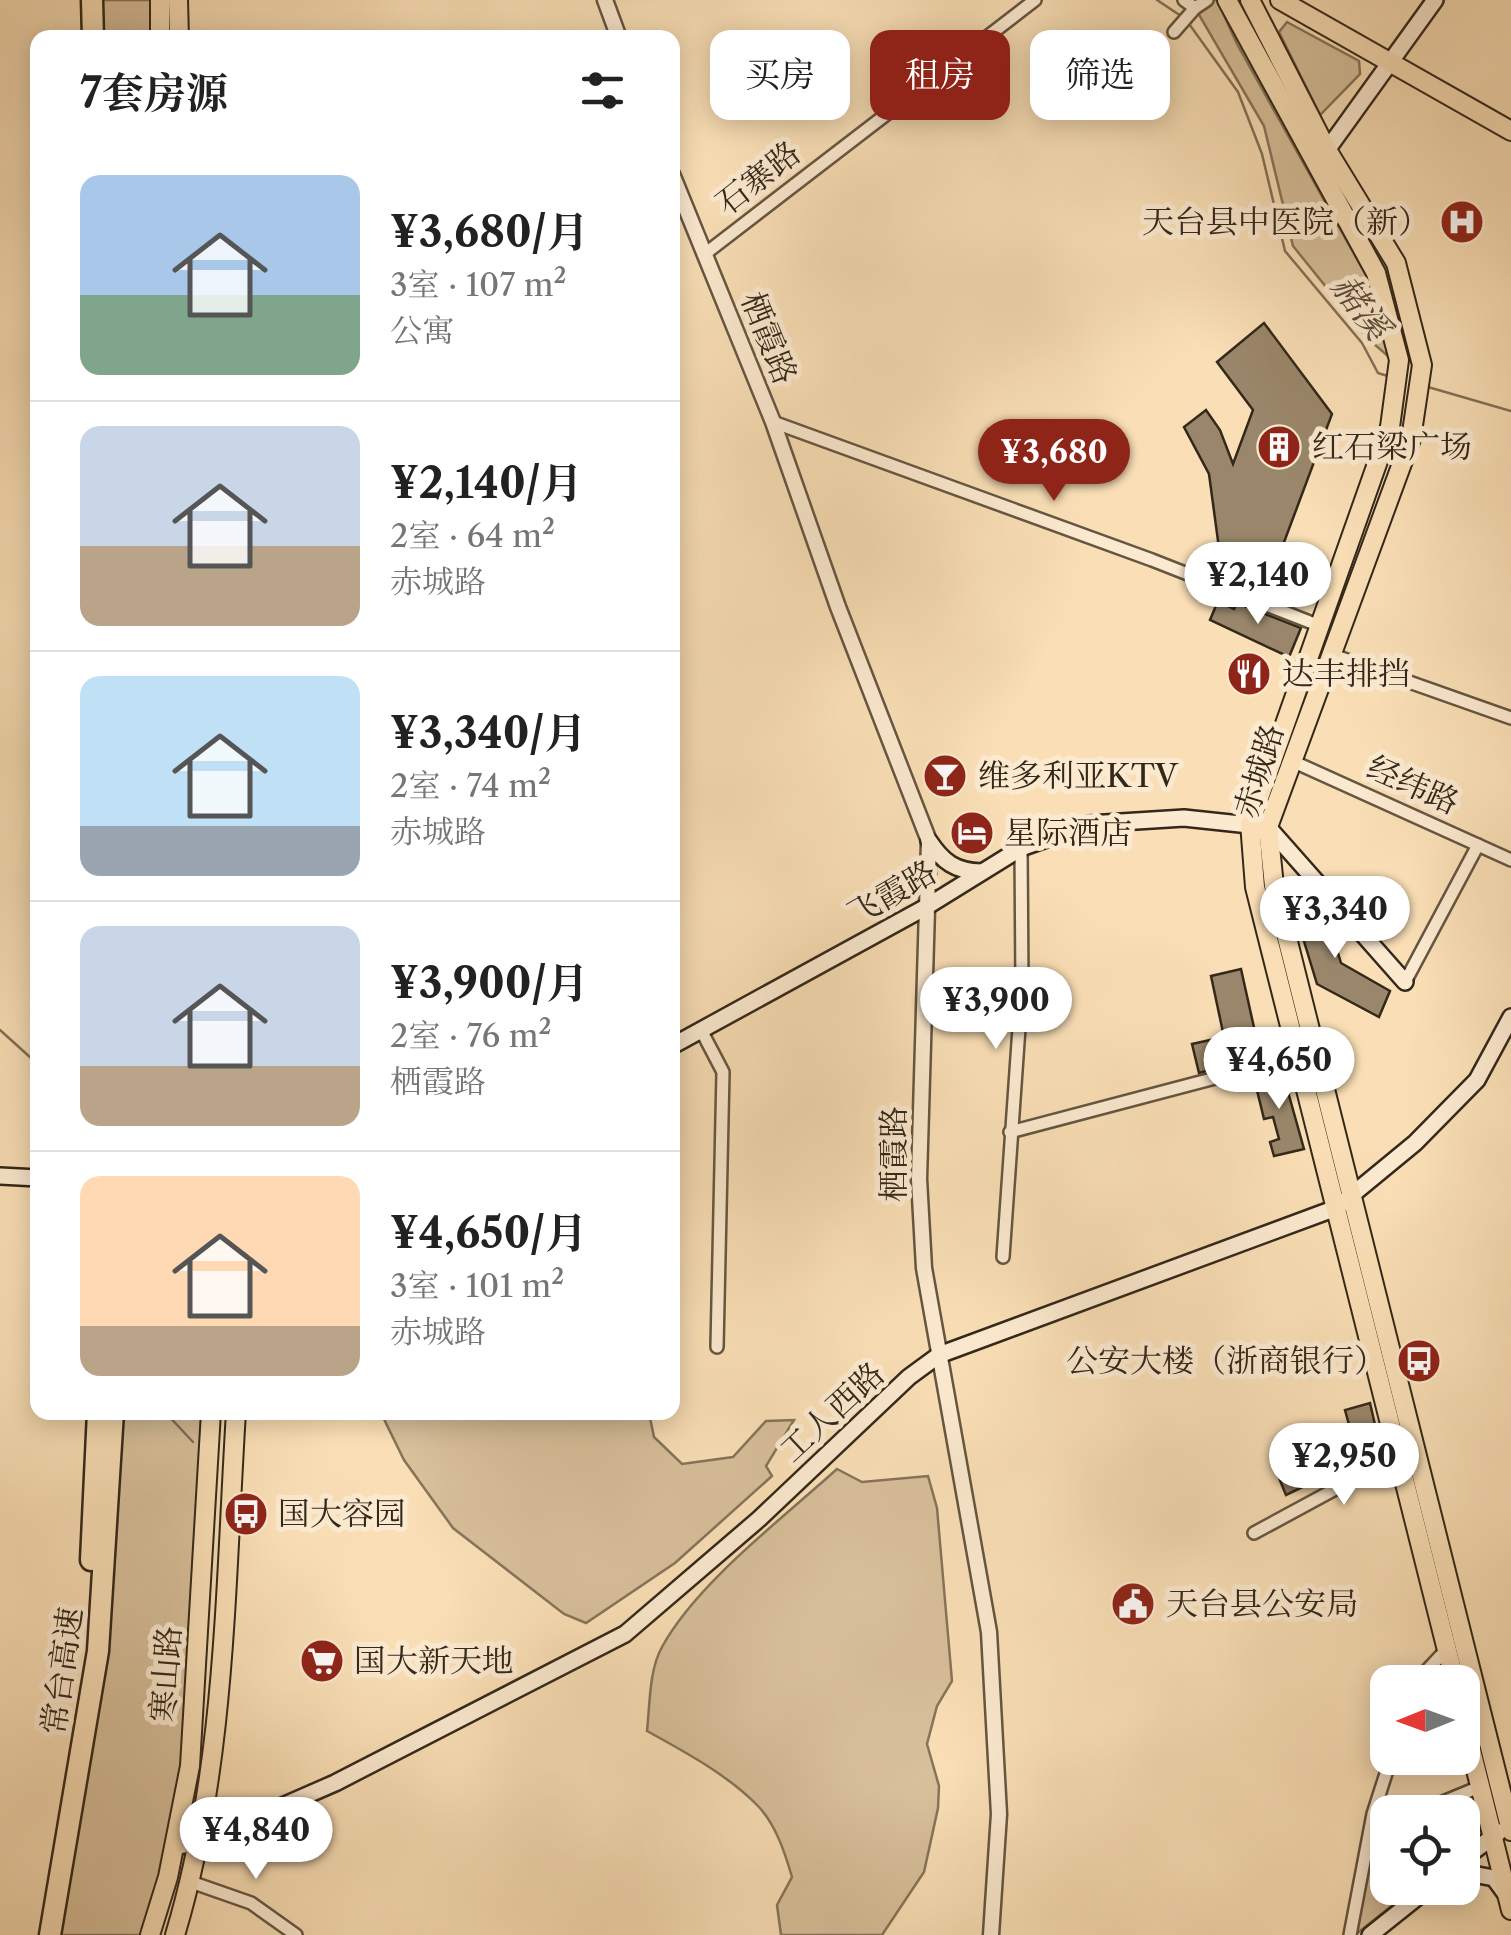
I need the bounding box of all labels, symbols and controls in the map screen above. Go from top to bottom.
chip: 买房 [710,30,850,120]
chip: 租房 [870,30,1010,120]
chip: 筛选 [1030,30,1170,120]
icon: filters [575,63,630,118]
text: 7套房源 [80,67,228,119]
street label: 石寨路 [708,133,808,223]
hospital icon: 天台县中医院（新） [1439,199,1485,245]
place label: 天台县中医院（新） [1142,202,1430,241]
text: ¥3,680/月 [390,206,589,258]
icon: home [160,215,280,335]
text: 3室 · 107 m² [390,265,567,304]
water label: 赭溪 [1323,266,1402,351]
street label: 栖霞路 [733,286,806,390]
text: 公寓 [390,311,454,350]
pin: ¥3,680 [973,419,1135,504]
building icon: 红石梁广场 [1256,424,1302,470]
place label: 红石梁广场 [1312,427,1472,466]
text: ¥3,680 [1000,432,1108,471]
text: ¥2,140/月 [390,457,583,509]
icon: home [160,466,280,586]
text: 2室 · 64 m² [390,516,555,555]
pin: ¥2,140 [1177,542,1339,627]
text: ¥2,140 [1206,555,1310,594]
text: 赤城路 [390,562,486,601]
restaurant icon: 达丰排挡 [1226,651,1272,697]
place label: 达丰排挡 [1282,654,1410,693]
text: ¥3,340/月 [390,707,586,759]
icon: home [160,716,280,836]
street label: 赤城路 [1226,719,1291,822]
street label: 经纬路 [1361,747,1465,822]
bar icon: 维多利亚KTV [922,753,968,799]
place label: 维多利亚KTV [978,756,1179,795]
text: 2室 · 74 m² [390,766,551,805]
hotel icon: 星际酒店 [949,810,995,856]
text: 赤城路 [390,812,486,851]
place label: 星际酒店 [1004,813,1132,852]
street label: 飞霞路 [840,852,943,933]
pin: ¥3,340 [1254,876,1416,961]
text: ¥3,340 [1282,889,1388,928]
text: ¥3,900/月 [390,957,589,1009]
icon: home [160,966,280,1086]
pin: ¥3,900 [915,967,1077,1052]
text: ¥3,900 [942,980,1050,1019]
text: 2室 · 76 m² [390,1016,552,1055]
pin: ¥4,650 [1198,1027,1360,1112]
text: ¥4,650 [1226,1040,1332,1079]
text: 栖霞路 [390,1062,486,1101]
street label: 栖霞路 [874,1106,913,1202]
text: ¥4,650/月 [390,1207,587,1259]
icon: home [160,1216,280,1336]
text: 3室 · 101 m² [390,1266,564,1305]
text: 赤城路 [390,1312,486,1351]
bus stop icon: 公安大楼（浙商银行） [1396,1338,1442,1384]
place label: 公安大楼（浙商银行） [1066,1341,1386,1380]
street label: 工人西路 [772,1354,892,1470]
pin: ¥2,950 [1263,1423,1425,1508]
text: ¥2,950 [1291,1436,1397,1475]
bus stop icon: 国大容园 [223,1491,269,1537]
place label: 国大容园 [278,1494,406,1533]
public building icon: 天台县公安局 [1110,1581,1156,1627]
place label: 天台县公安局 [1166,1584,1358,1623]
street label: 常台高速 [33,1605,90,1737]
street label: 寒山路 [143,1625,188,1723]
supermarket icon: 国大新天地 [299,1638,345,1684]
place label: 国大新天地 [354,1641,514,1680]
north arrow [1370,1665,1480,1775]
map controls [1370,1665,1480,1905]
button: locate [1370,1795,1480,1905]
pin: ¥4,840 [175,1797,337,1882]
text: ¥4,840 [202,1810,310,1849]

